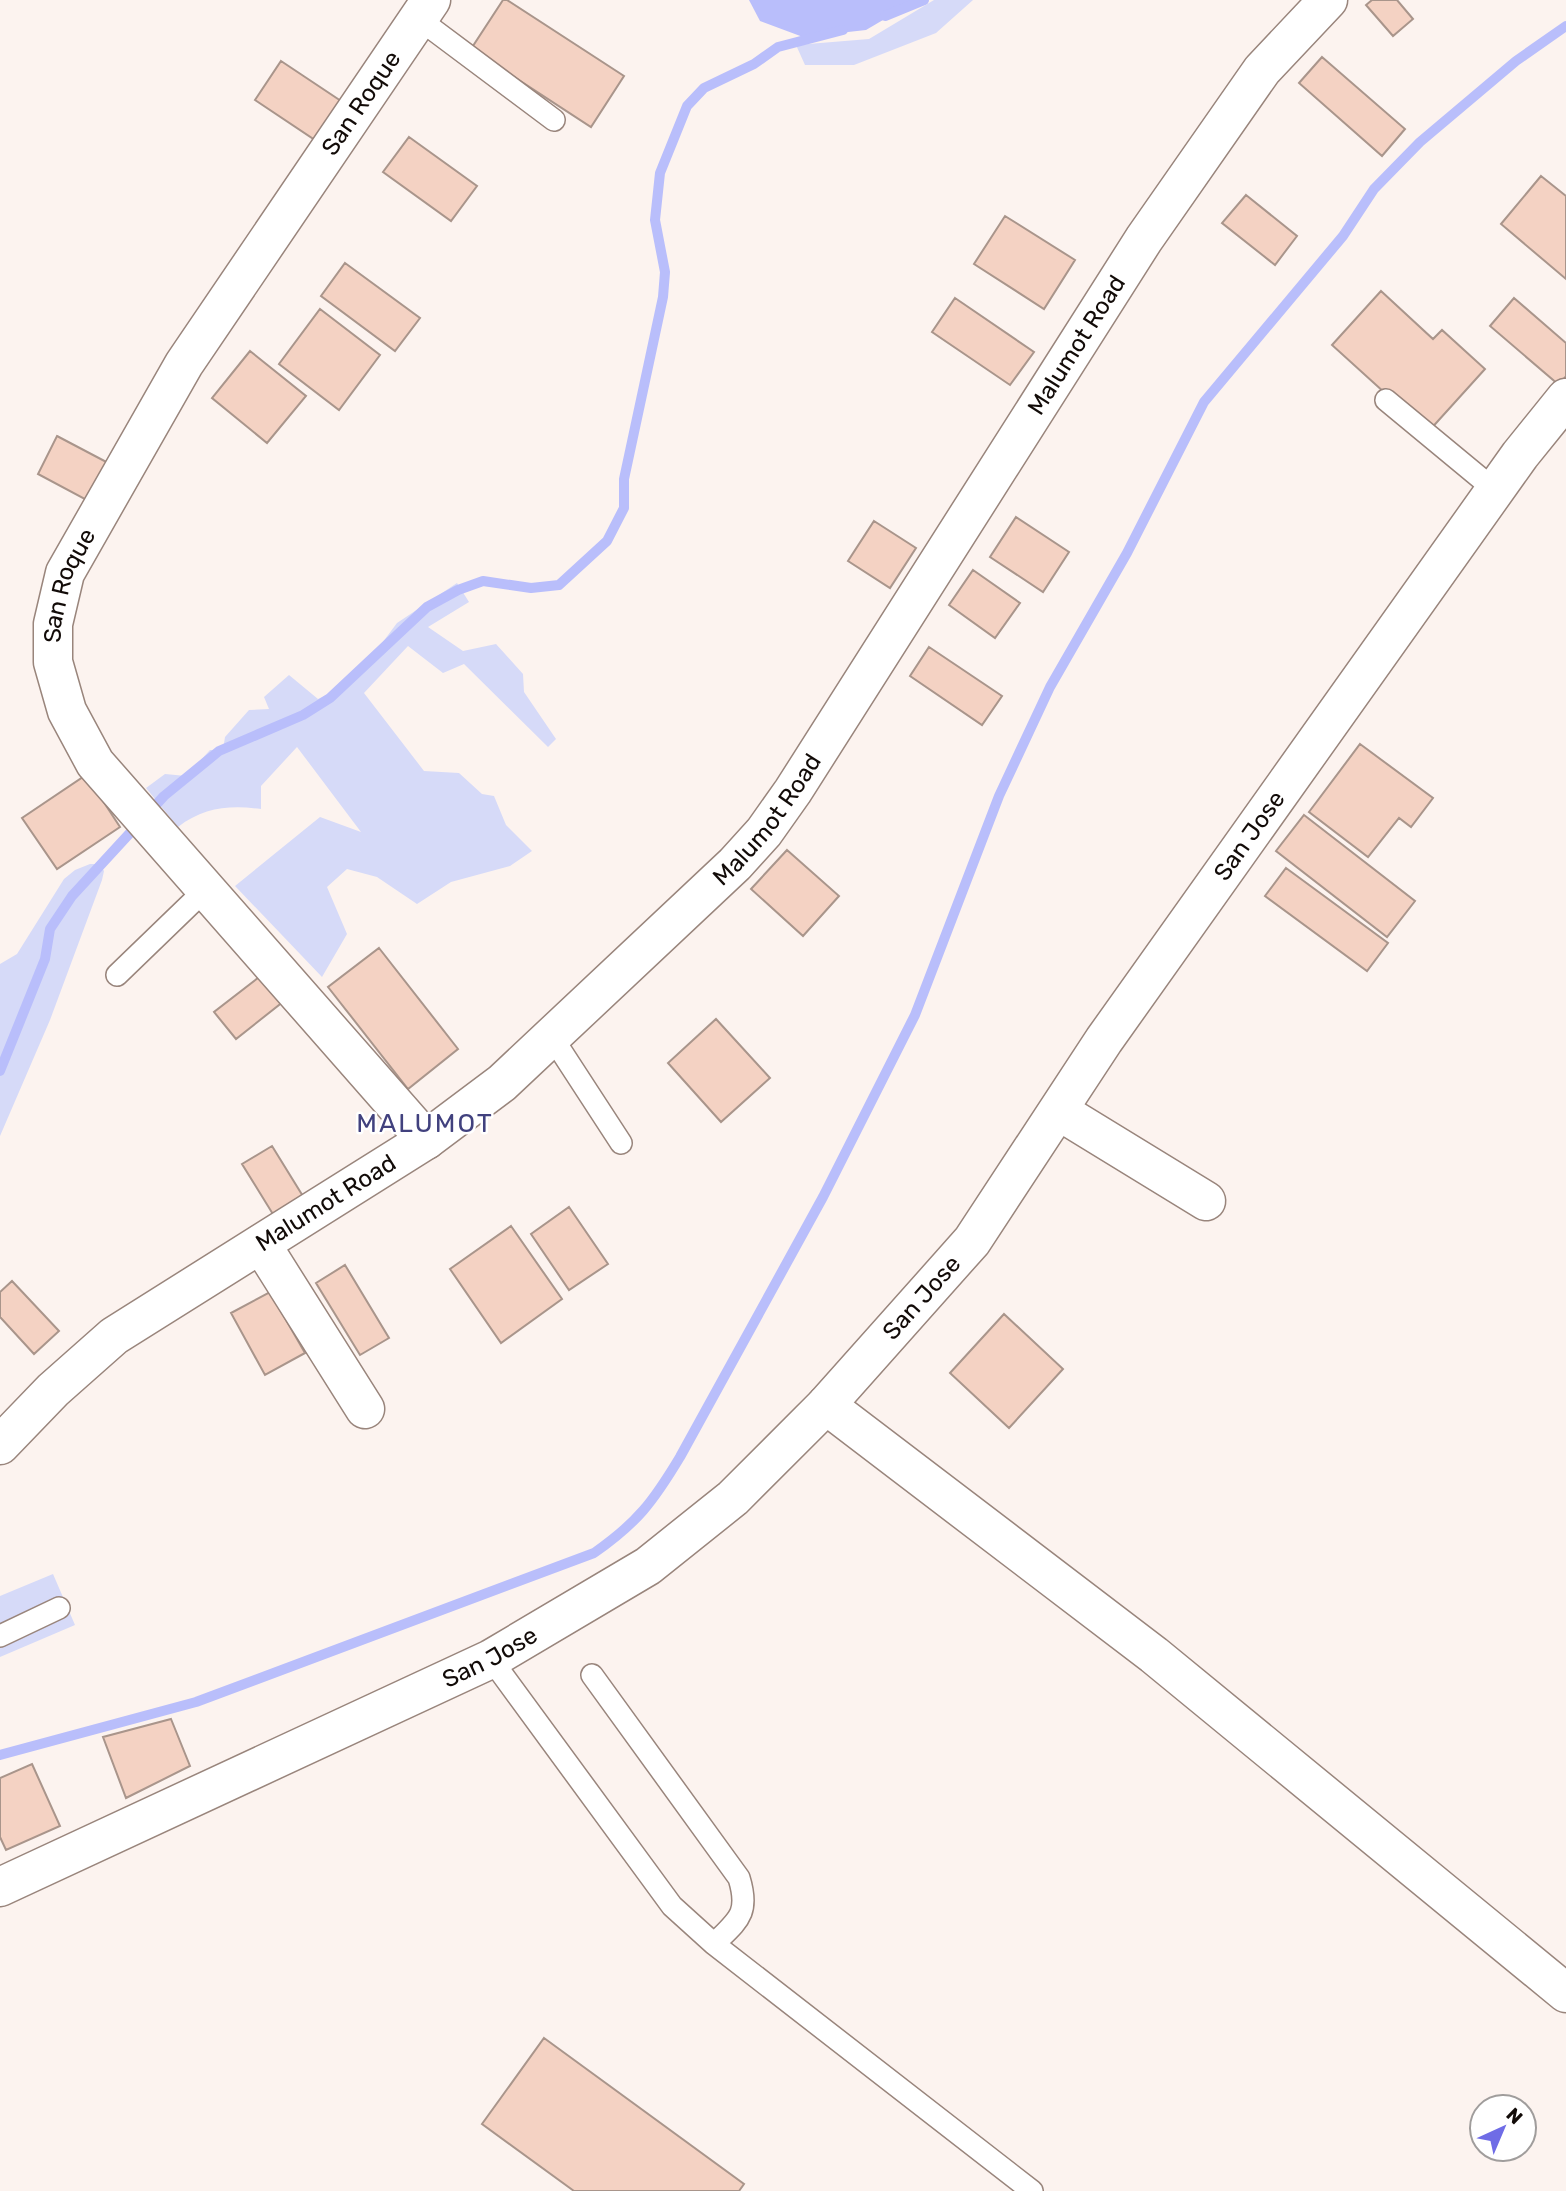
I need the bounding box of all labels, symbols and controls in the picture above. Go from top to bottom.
street label: San Roque [316,45,406,161]
street label: Malumot Road [1022,270,1131,420]
street label: San Roque [38,523,101,643]
street label: Malumot Road [707,749,827,891]
street label: San Jose [1208,785,1291,886]
district label: MALUMOT [356,1108,494,1139]
street label: Malumot Road [251,1149,401,1257]
street label: San Jose [877,1250,966,1345]
street label: San Jose [438,1621,542,1694]
north arrow [1468,2093,1538,2163]
text: N [1502,2103,1527,2129]

